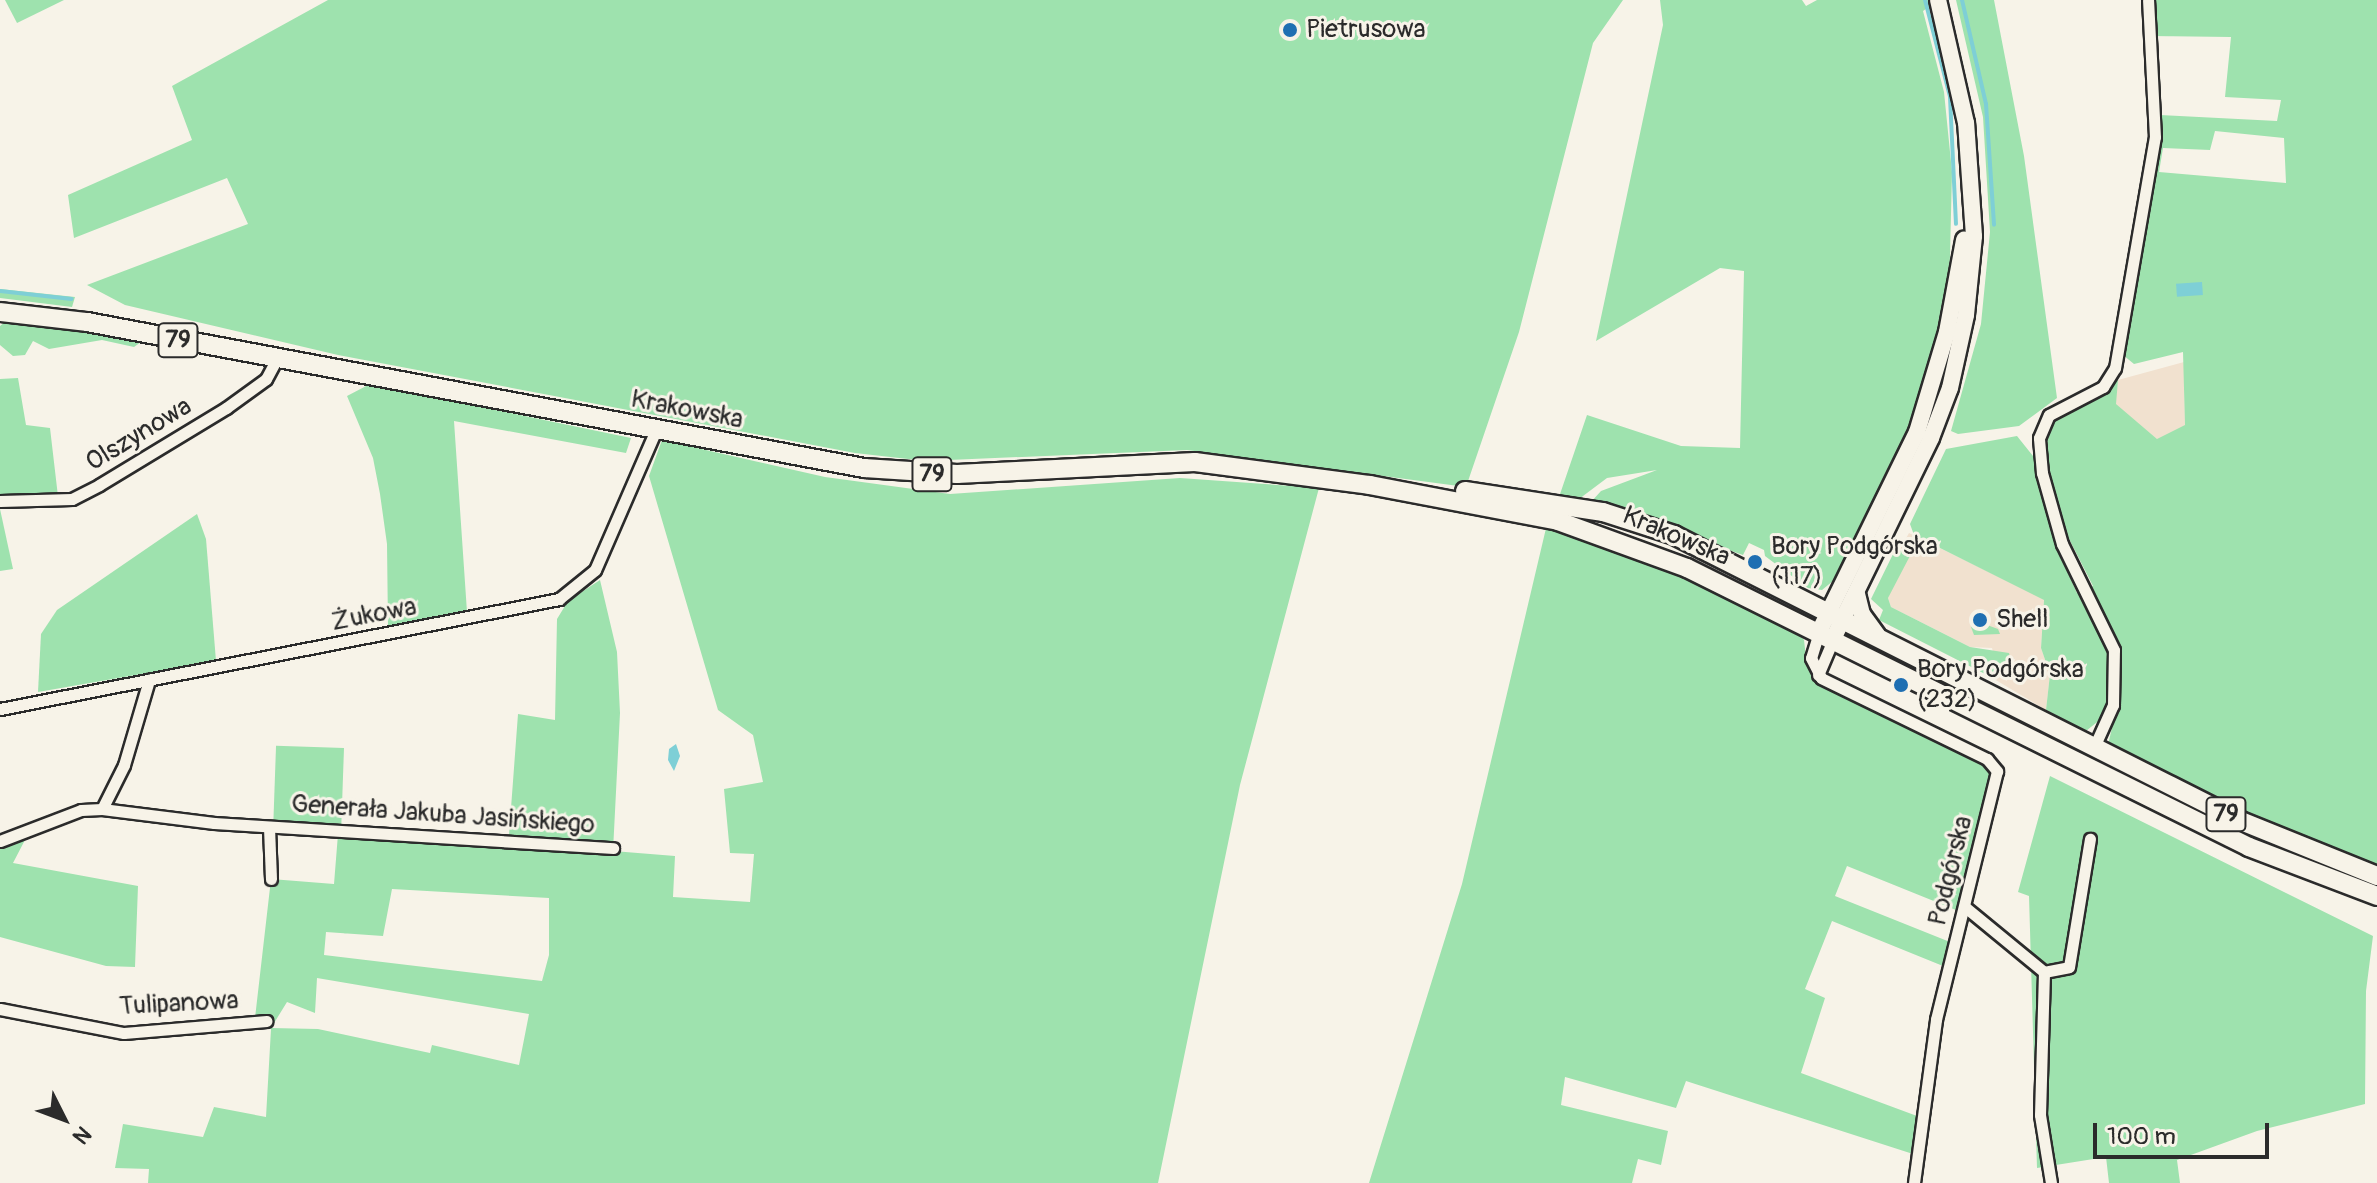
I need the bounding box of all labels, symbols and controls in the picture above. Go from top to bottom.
place label: Pietrusowa [1306,14,1426,46]
marker: Pietrusowa [1281,21,1299,39]
road number: 79 [156,320,200,360]
street label: Krakowska [628,384,746,436]
street label: Olszynowa [81,391,197,479]
road number: 79 [910,454,954,494]
street label: Krakowska [1618,500,1734,574]
place label: Bory Podgórska (117) [1771,531,1938,592]
marker: Bory Podgórska (117) [1746,553,1764,571]
street label: Żukowa [329,592,419,638]
place label: Shell [1996,604,2049,636]
marker: Shell [1971,611,1989,629]
place label: Bory Podgórska (232) [1917,654,2084,716]
marker: Bory Podgórska (232) [1892,676,1910,694]
street label: Generała Jakuba Jasińskiego [290,789,596,841]
road number: 79 [2204,794,2248,834]
street label: Podgórska [1922,813,1980,929]
street label: Tulipanowa [118,985,240,1023]
north arrow [24,1079,104,1159]
scale bar [2097,1107,2273,1157]
text: N [66,1120,97,1150]
text: 100 m [2107,1122,2176,1151]

